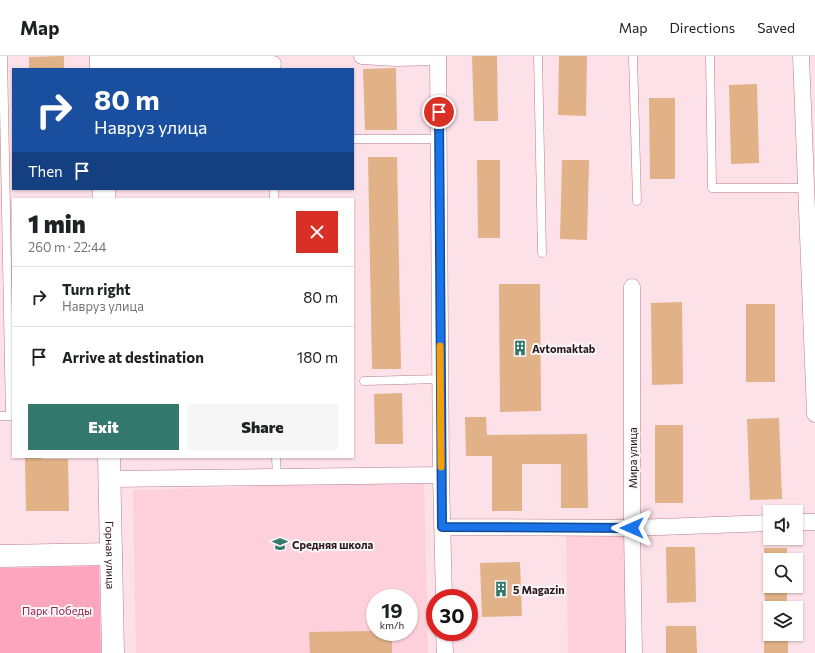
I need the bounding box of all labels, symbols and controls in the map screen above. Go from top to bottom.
text: Map [20,16,59,39]
text: Map [619,19,648,36]
text: Directions [670,19,735,36]
text: Saved [757,19,795,36]
text: 80 m [94,82,160,116]
icon: right [28,84,80,136]
pin [422,95,456,129]
icon: arrive [428,101,450,123]
text: Навруз улица [94,116,207,138]
icon: arrive [71,160,93,182]
text: Then [28,162,63,180]
text: 1 min [28,209,86,238]
button: close [296,211,338,253]
text: 260 m · 22:44 [28,239,107,255]
text: Turn right [62,280,131,298]
icon: right [28,286,50,308]
text: 80 m [303,288,338,306]
text: Навруз улица [62,298,144,314]
building icon: Avtomaktab [511,339,529,357]
place label: Avtomaktab [532,342,596,355]
icon: arrive [28,346,50,368]
text: Arrive at destination [62,348,204,366]
text: 180 m [297,348,338,366]
button: Exit [28,404,179,450]
button: Share [187,404,338,450]
street label: Мира улица [626,427,639,489]
map controls [763,505,803,641]
button: sound [763,505,803,545]
position arrow [611,507,653,549]
street label: Горная улица [104,521,118,589]
school or university icon: Средняя школа [271,535,289,553]
place label: Средняя школа [292,538,373,551]
button: search [763,553,803,593]
building icon: 5 Magazin [492,580,510,598]
place label: 5 Magazin [513,583,565,596]
speed limit sign: 30 [426,589,478,641]
text: 19 [381,598,403,622]
button: layers [763,601,803,641]
park label: Парк Победы [22,604,92,617]
text: km/h [380,619,404,631]

